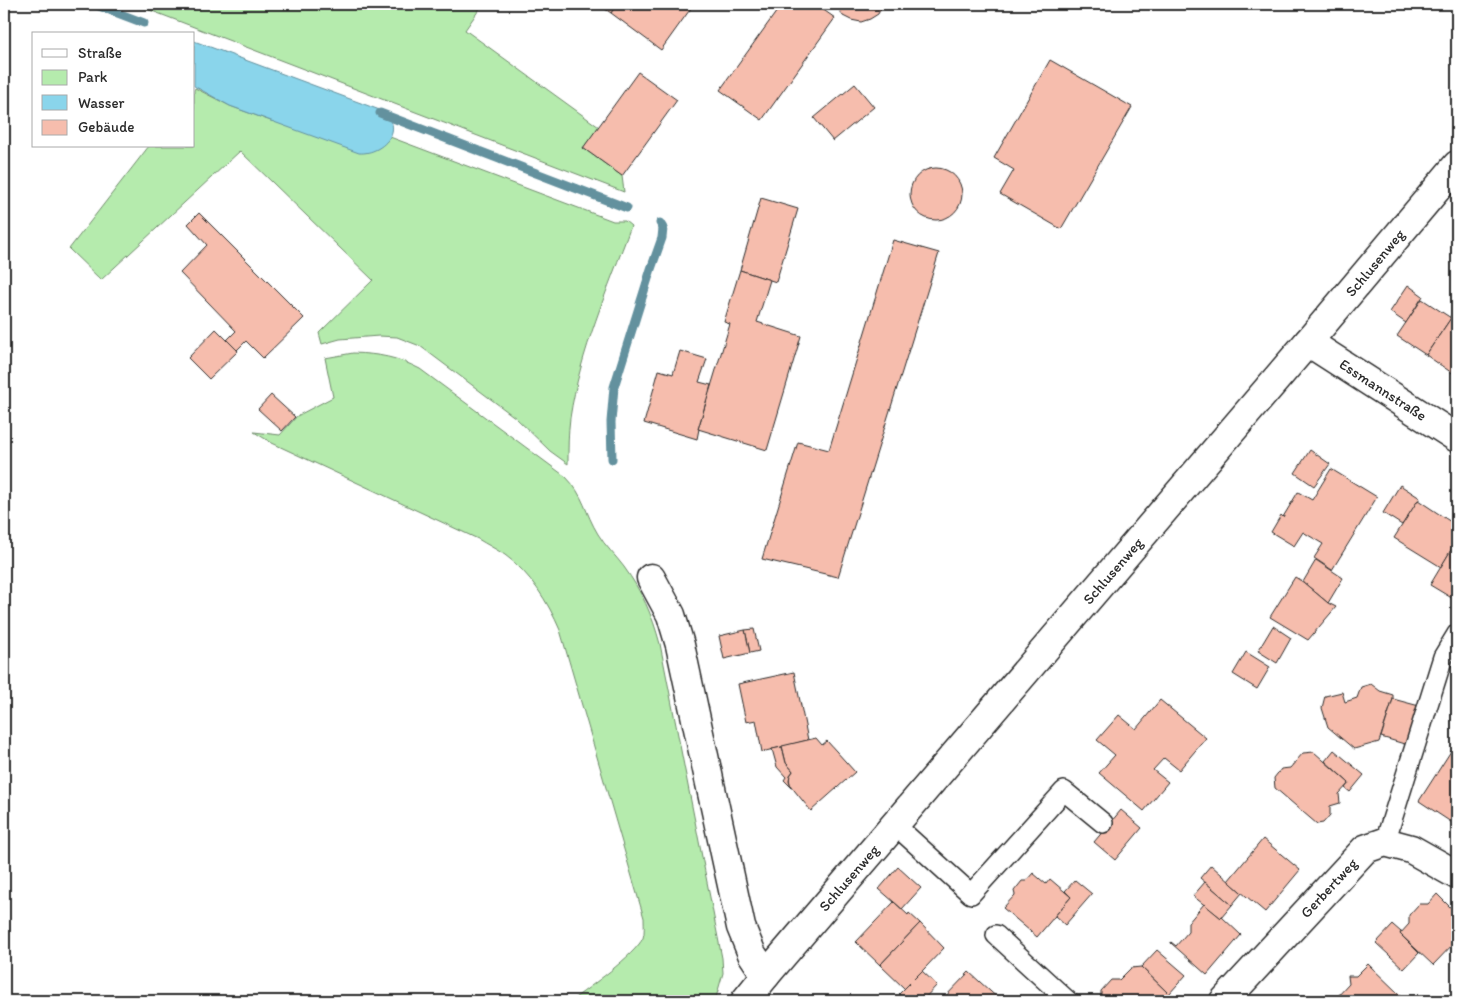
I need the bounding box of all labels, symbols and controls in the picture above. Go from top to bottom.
legend [32,32,195,148]
text: Straße [78,44,122,62]
text: Park [78,68,108,86]
text: Wasser [78,94,125,112]
text: Gebäude [78,118,135,136]
street label: Schlusenweg [1342,225,1409,300]
street label: Essmannstraße [1336,355,1430,425]
street label: Schlusenweg [1079,534,1147,608]
street label: Schlusenweg [815,841,883,915]
street label: Gerbertweg [1297,854,1361,922]

